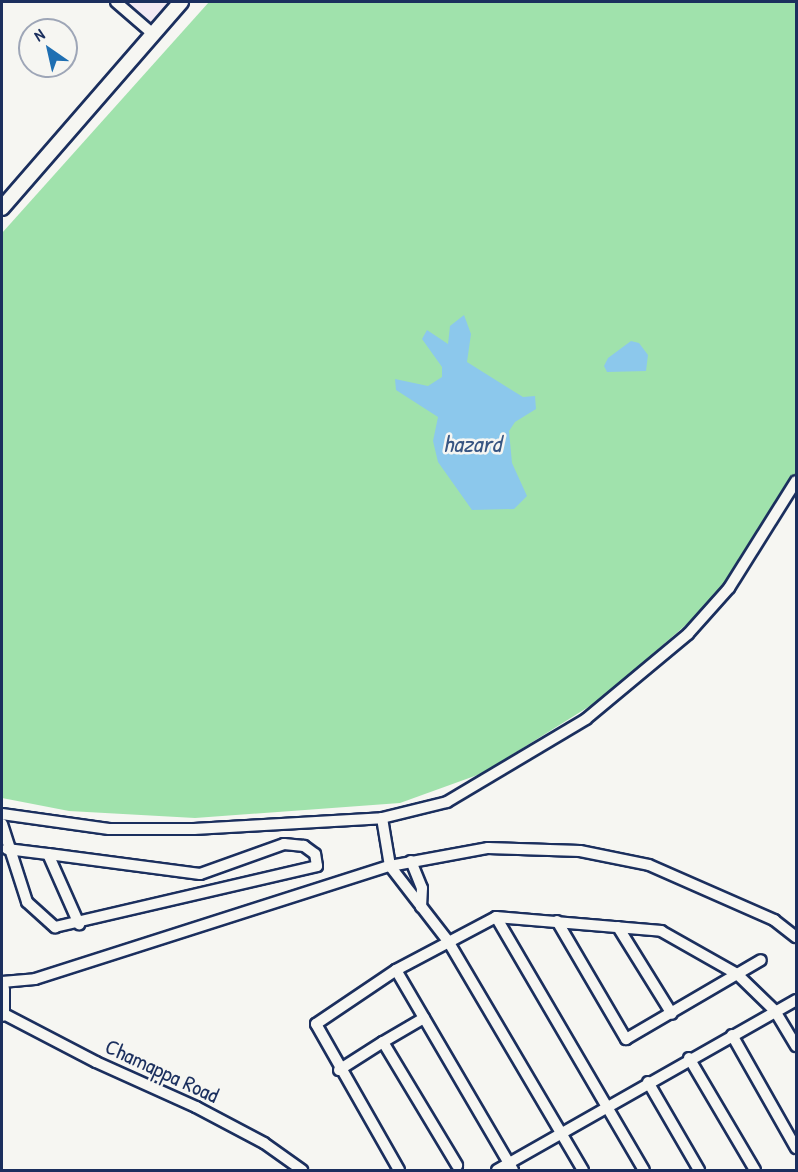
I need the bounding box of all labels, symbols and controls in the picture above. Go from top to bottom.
north arrow [18,18,78,78]
text: N [29,23,49,46]
water label: hazard [443,430,501,458]
street label: Chamappa Road [101,1033,223,1109]

